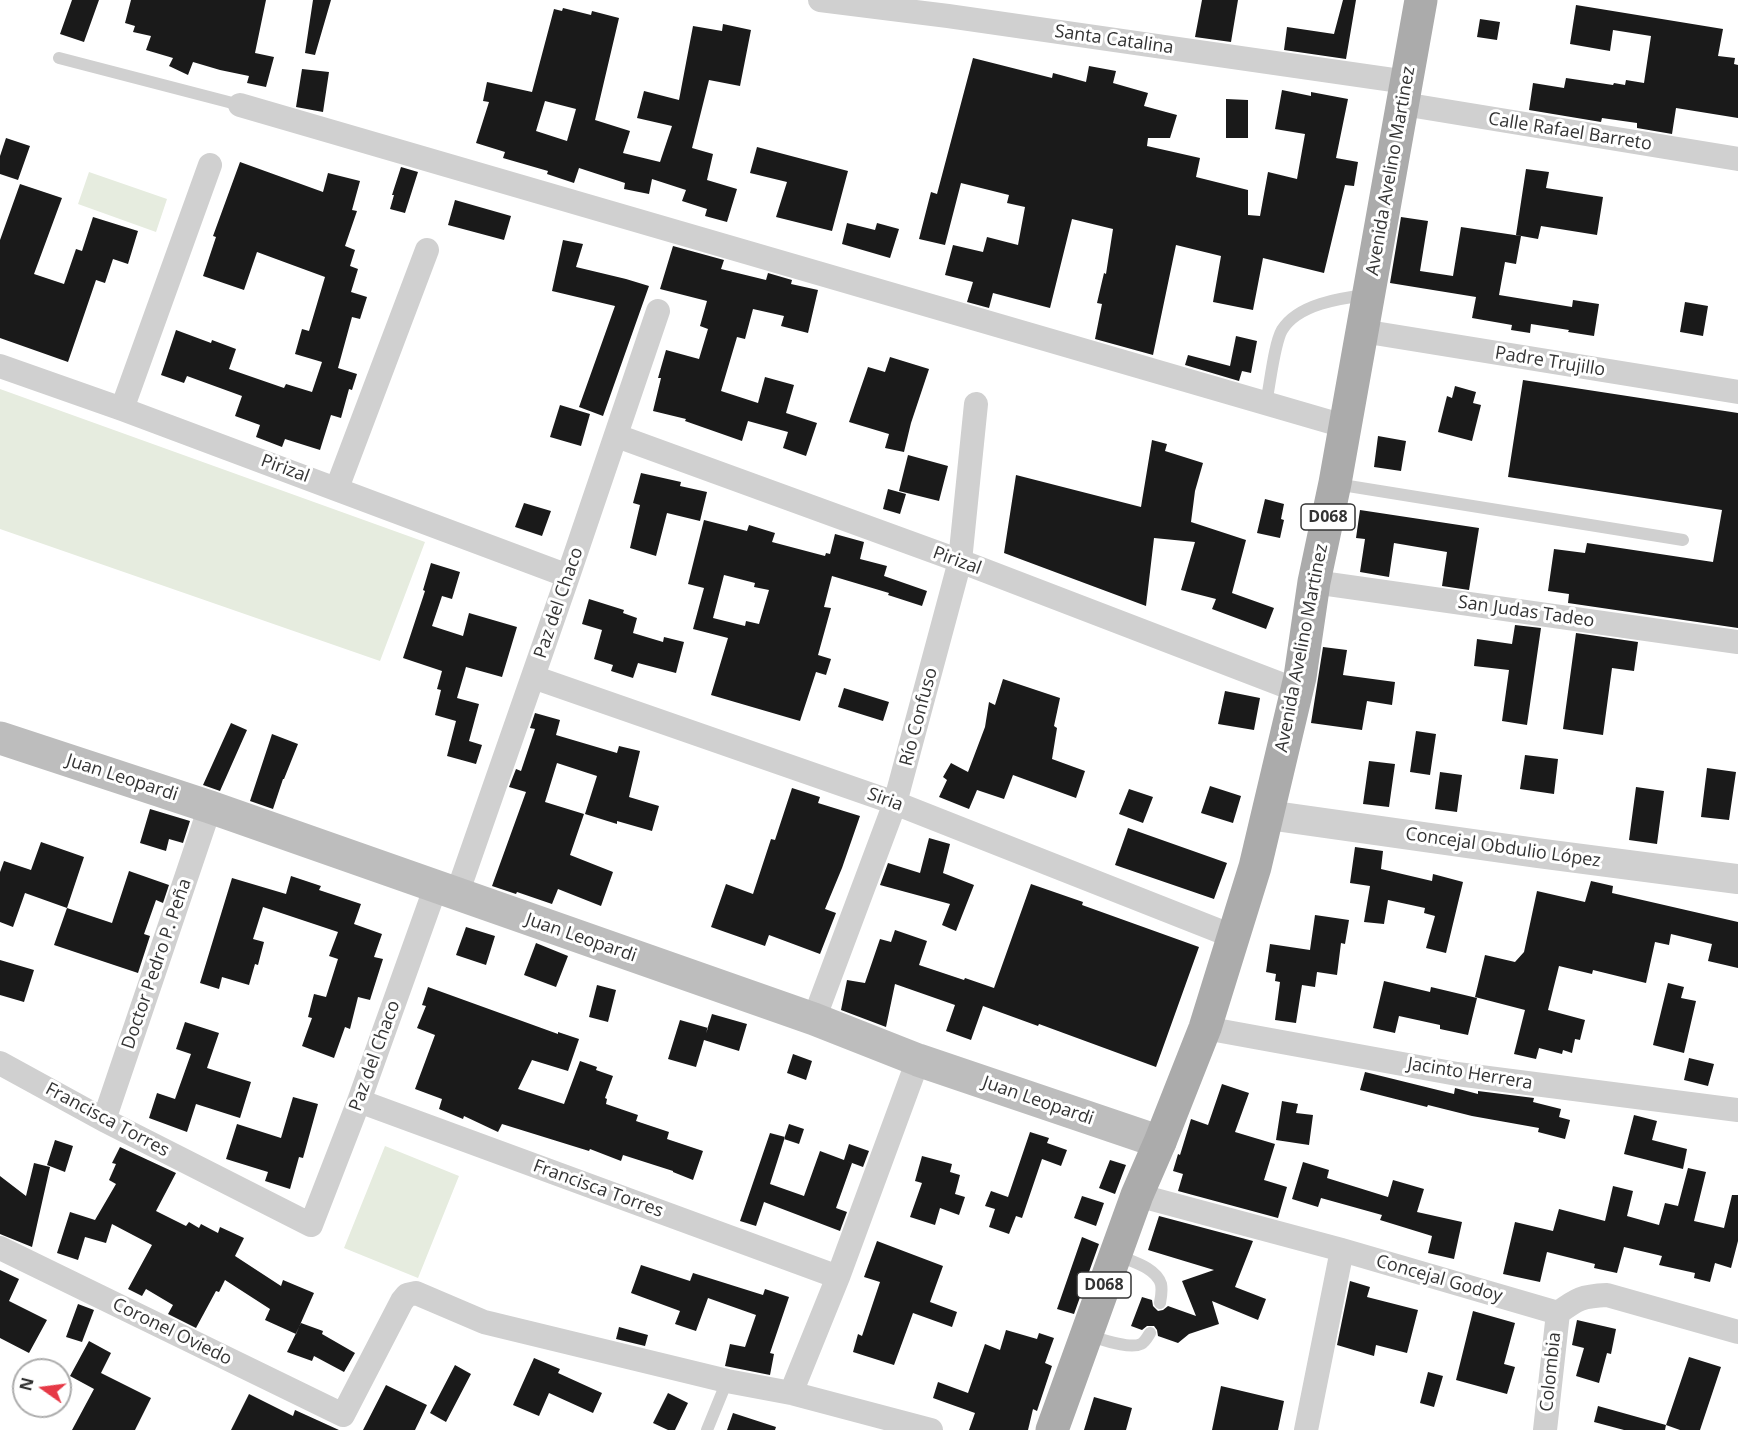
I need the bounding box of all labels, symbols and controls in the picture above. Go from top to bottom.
street label: Santa Catalina [1053,21,1175,59]
street label: Avenida Avelino Martinez [1362,65,1420,277]
street label: Calle Rafael Barreto [1487,108,1653,156]
street label: Padre Trujillo [1493,343,1607,381]
street label: Pirizal [258,450,312,488]
road number: D068 [1301,504,1355,530]
street label: Pirizal [930,542,984,580]
street label: Avenida Avelino Martinez [1271,542,1333,754]
street label: Paz del Chaco [530,545,588,661]
street label: San Judas Tadeo [1456,592,1596,632]
street label: Río Confuso [896,665,942,769]
street label: Juan Leopardi [64,750,180,806]
street label: Siria [864,784,906,816]
street label: Concejal Obdulio López [1404,824,1602,872]
street label: Doctor Pedro P. Peña [118,876,196,1052]
street label: Juan Leopardi [523,909,639,967]
street label: Paz del Chaco [345,998,405,1114]
street label: Jacinto Herrera [1406,1053,1534,1095]
street label: Juan Leopardi [980,1072,1096,1130]
street label: Francisca Torres [42,1078,172,1162]
street label: Francisca Torres [530,1155,666,1223]
street label: Concejal Godoy [1373,1251,1505,1307]
road number: D068 [1077,1272,1131,1298]
street label: Coronel Oviedo [109,1294,235,1370]
street label: Colombia [1536,1331,1566,1413]
north arrow [12,1358,72,1418]
text: N [14,1375,39,1393]

